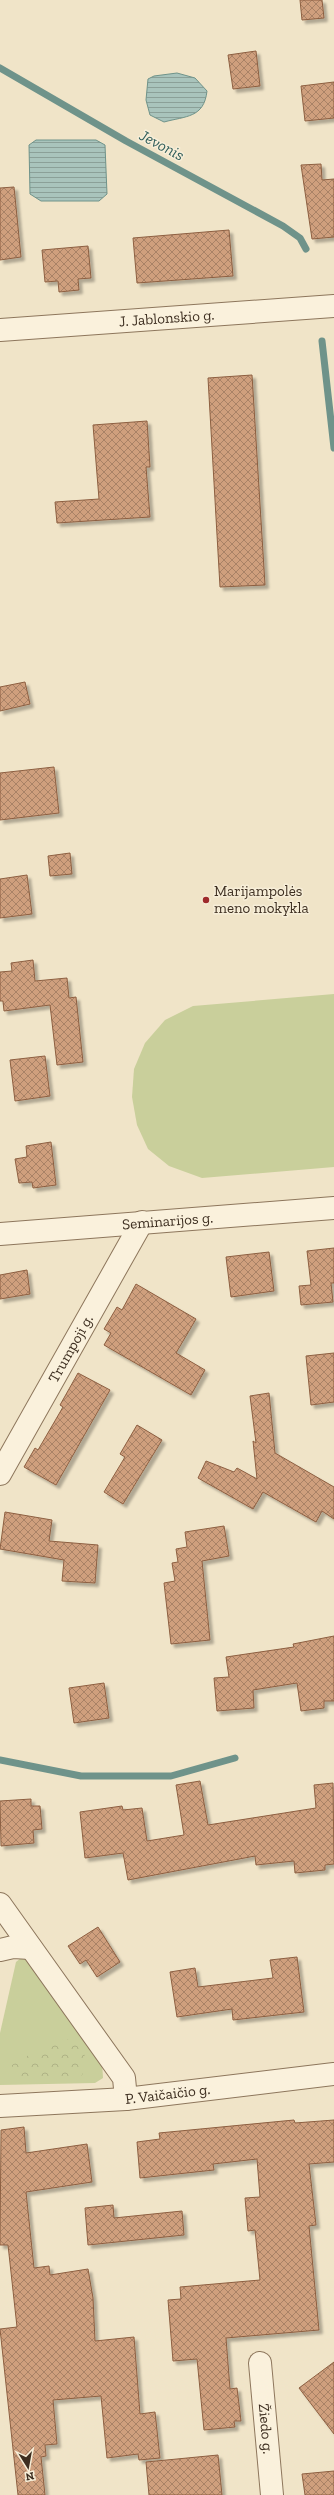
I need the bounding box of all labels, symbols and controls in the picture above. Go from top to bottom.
water label: Jevonis [136,125,188,165]
street label: J. Jablonskio g. [118,306,215,330]
place label: Marijampolės meno mokykla [214,882,309,917]
marker: Marijampolės meno mokykla [201,895,211,905]
street label: Seminarijos g. [121,1208,214,1233]
street label: Trumpoji g. [44,1311,97,1386]
street label: P. Vaičaičio g. [124,2080,211,2108]
street label: Žiedo g. [255,2403,277,2455]
north arrow [8,2447,48,2487]
text: N [24,2469,35,2484]

